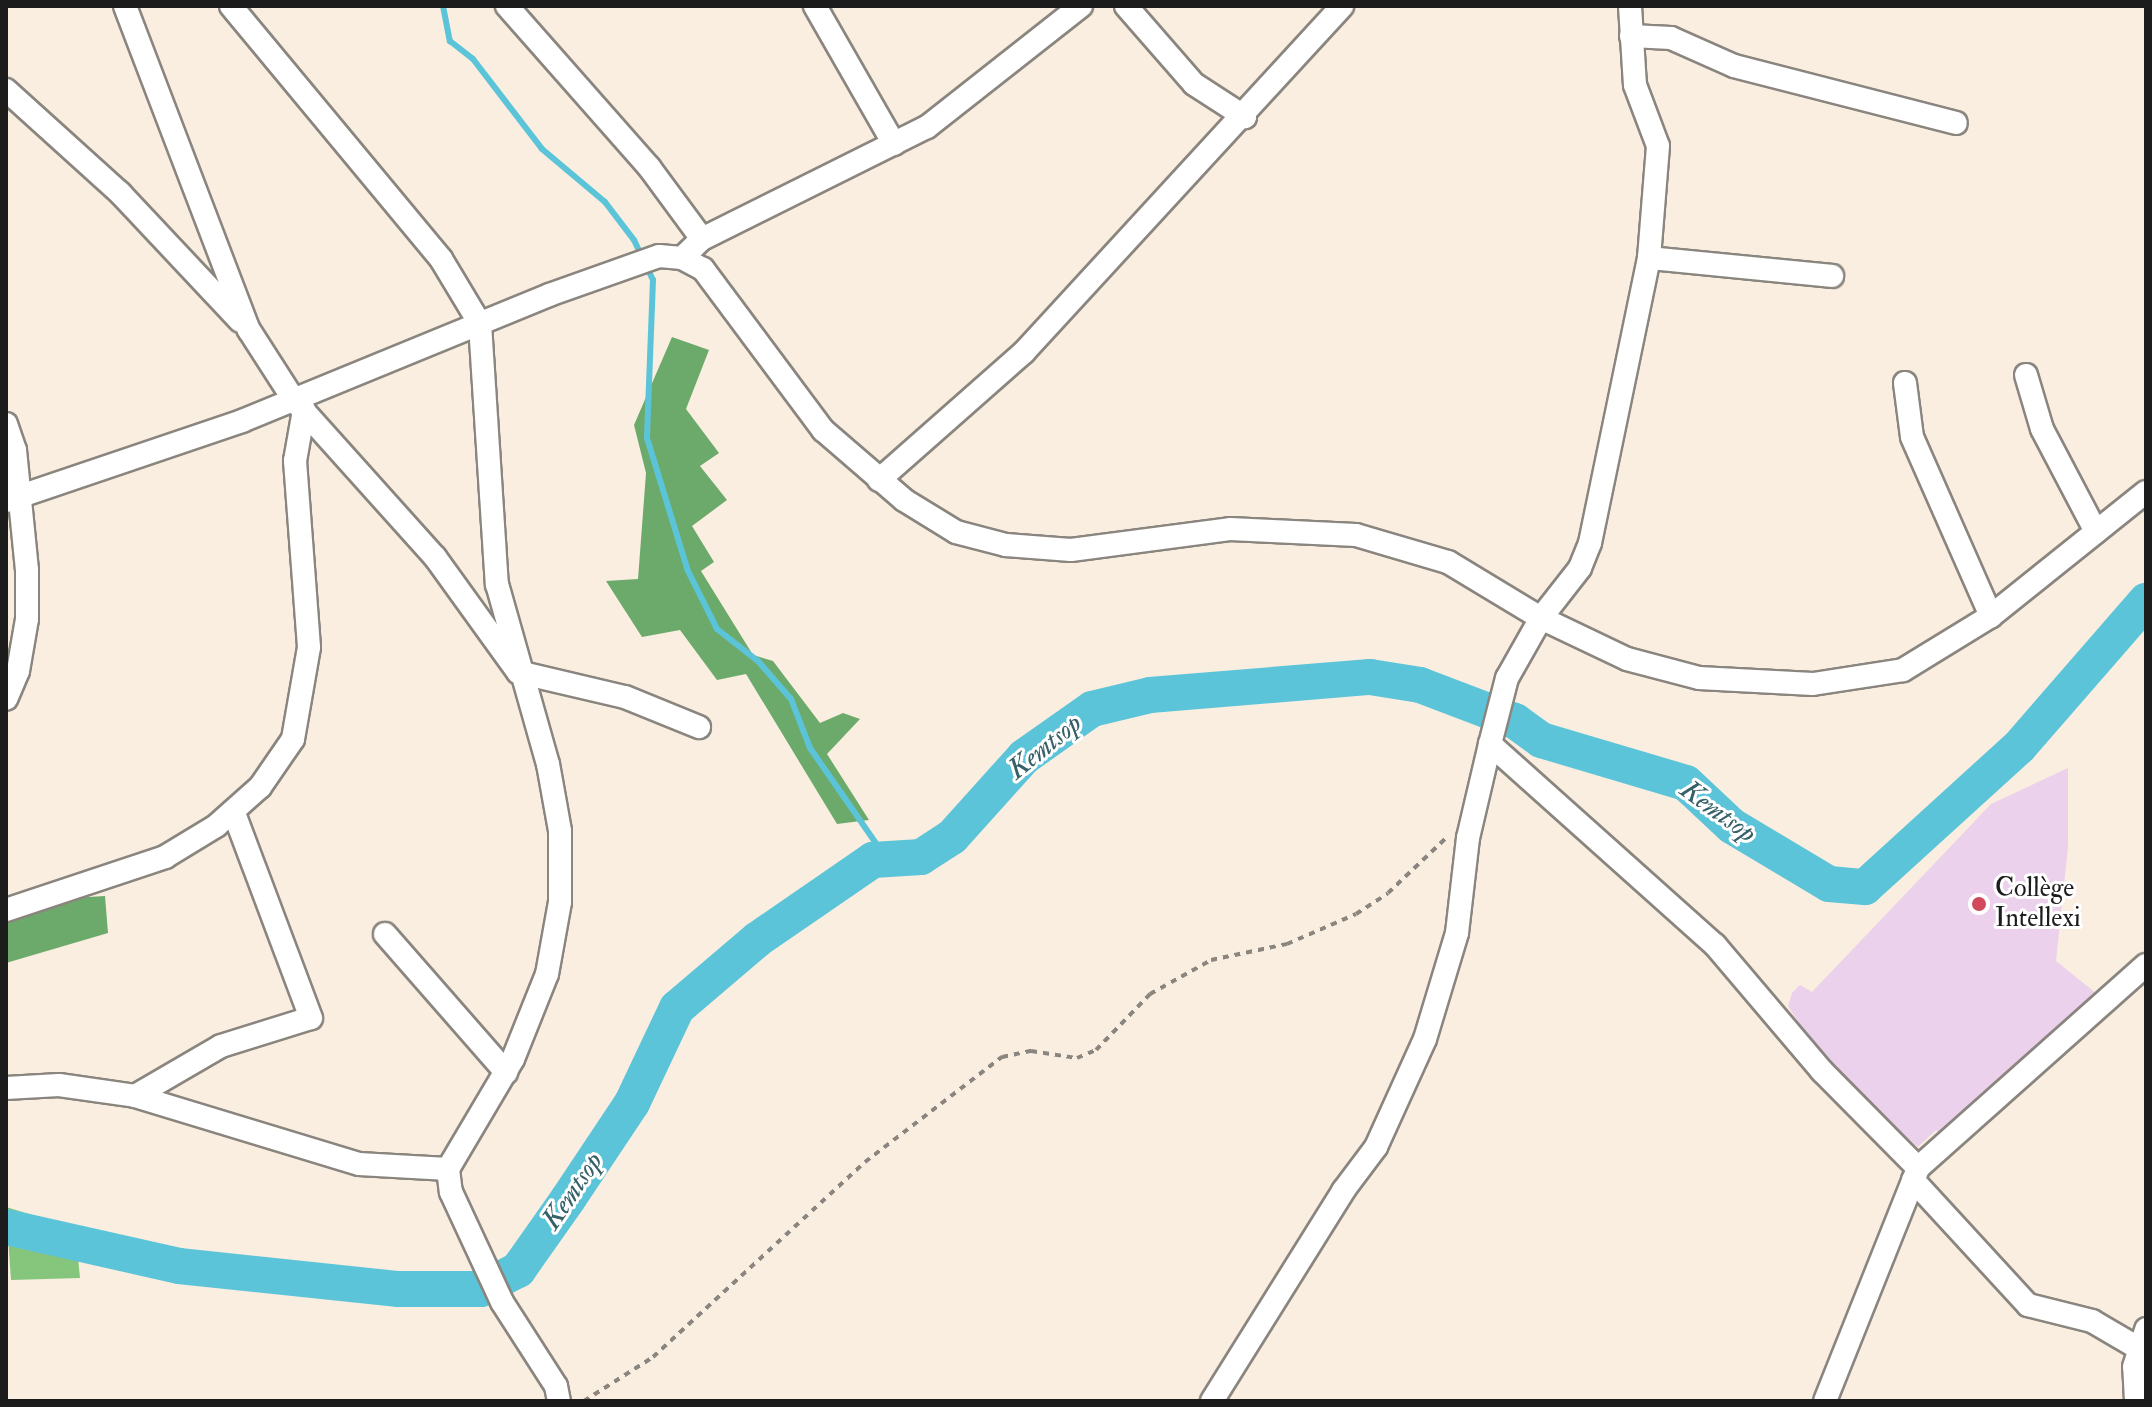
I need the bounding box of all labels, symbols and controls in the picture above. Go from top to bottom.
water label: Kemtsop [1001,707,1089,787]
water label: Kemtsop [1673,773,1763,851]
place label: Collège Intellexi [1995,873,2081,934]
marker: Collège Intellexi [1970,895,1988,913]
water label: Kemtsop [535,1146,611,1236]

